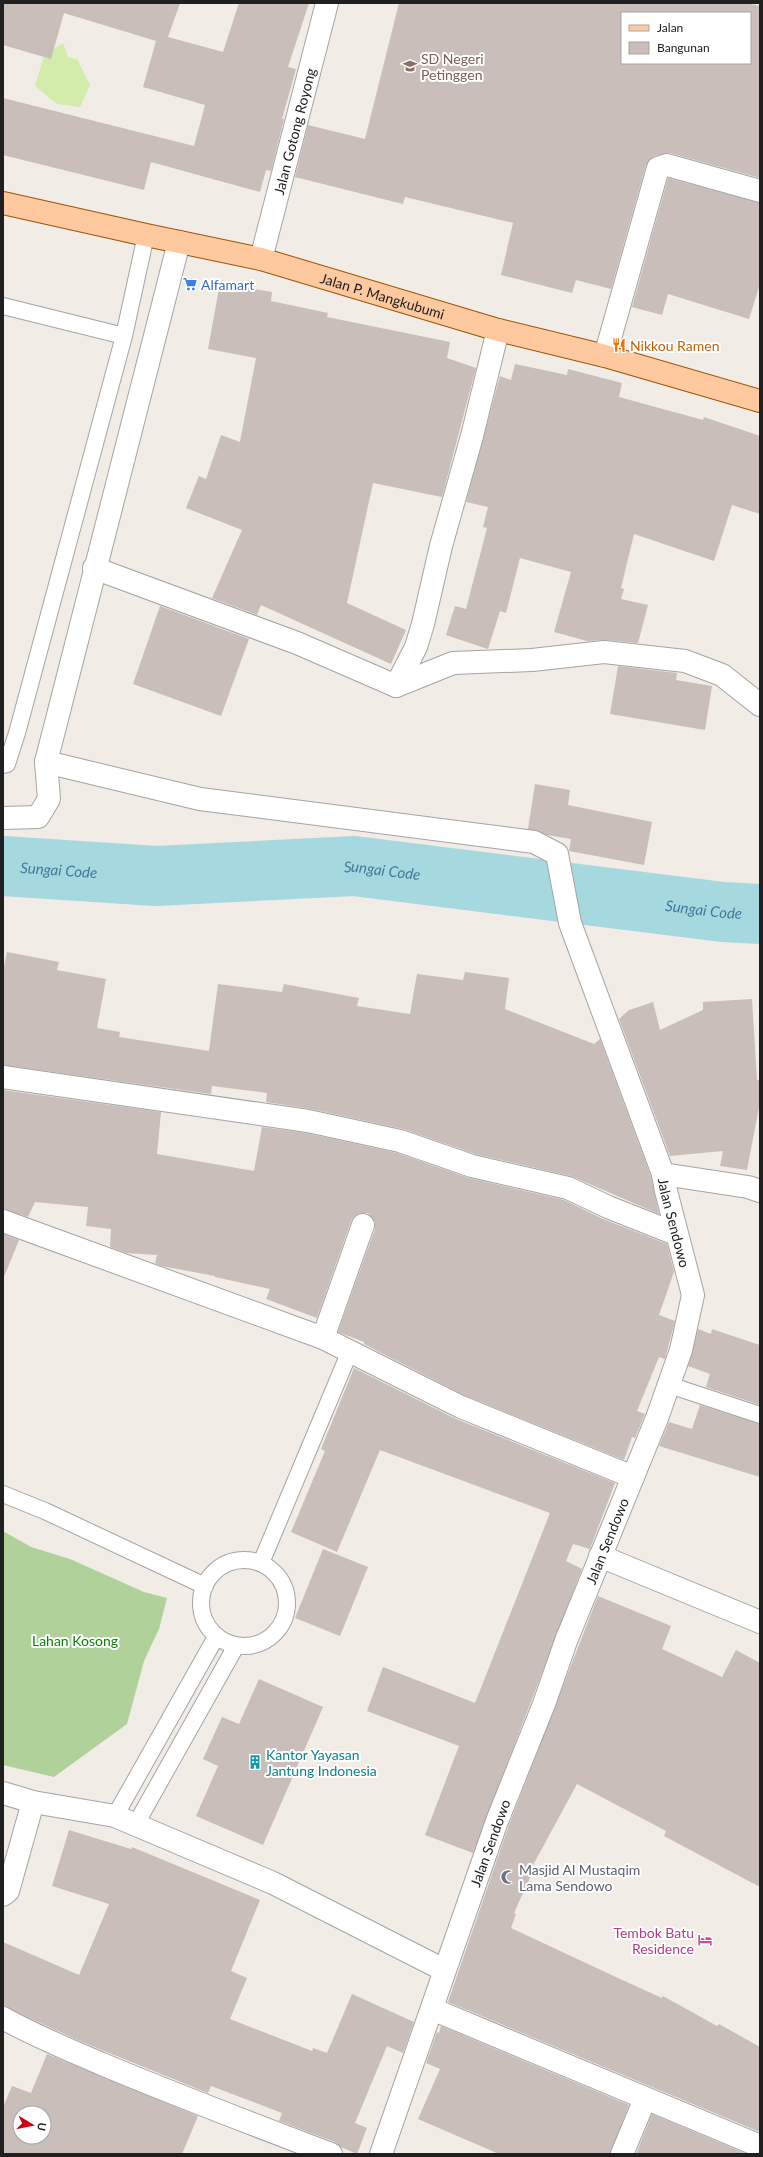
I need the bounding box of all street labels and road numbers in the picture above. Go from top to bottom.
street label: Jalan Gotong Royong [269,66,318,196]
street label: Jalan P. Mangkubumi [319,269,447,322]
street label: Jalan Sendowo [655,1177,694,1269]
street label: Jalan Sendowo [582,1495,632,1587]
street label: Jalan Sendowo [466,1797,514,1889]

